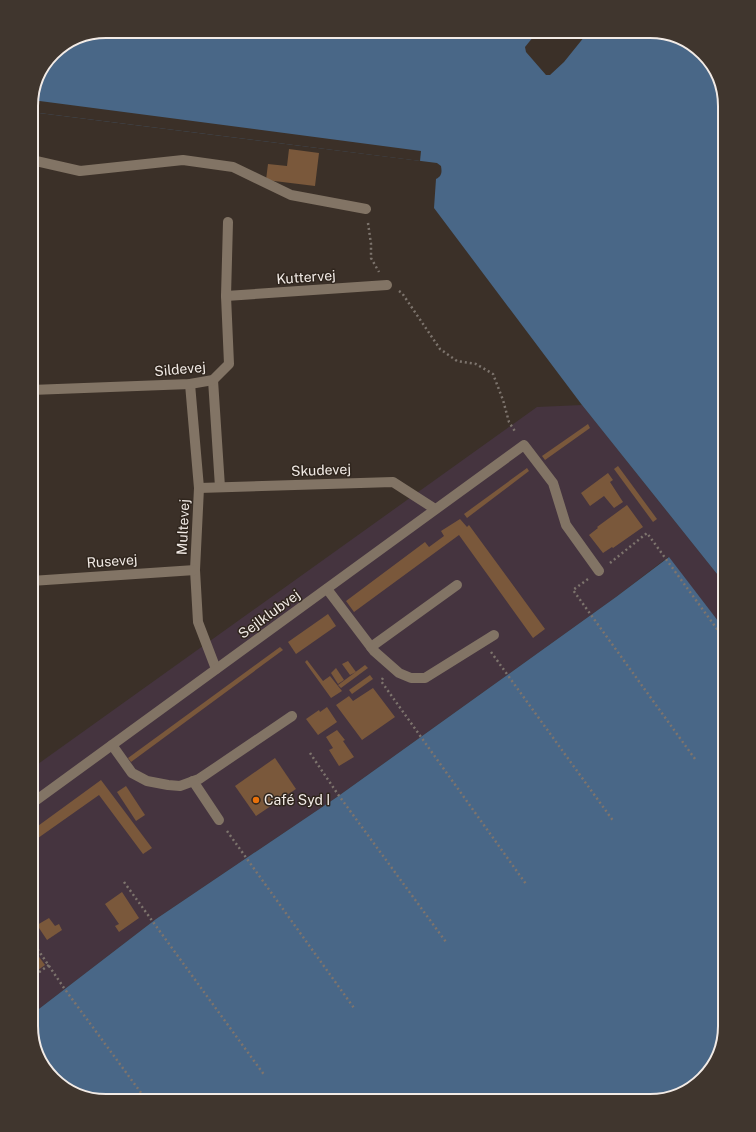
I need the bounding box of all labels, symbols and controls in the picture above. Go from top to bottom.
street label: Kuttervej [276,267,336,287]
street label: Sildevej [154,359,206,379]
street label: Skudevej [291,461,351,479]
street label: Multevej [174,499,192,555]
street label: Rusevej [86,551,138,571]
street label: Sejlklubvej [235,586,303,642]
place label: Café Syd I [264,792,330,808]
marker: Café Syd I [251,795,261,805]

